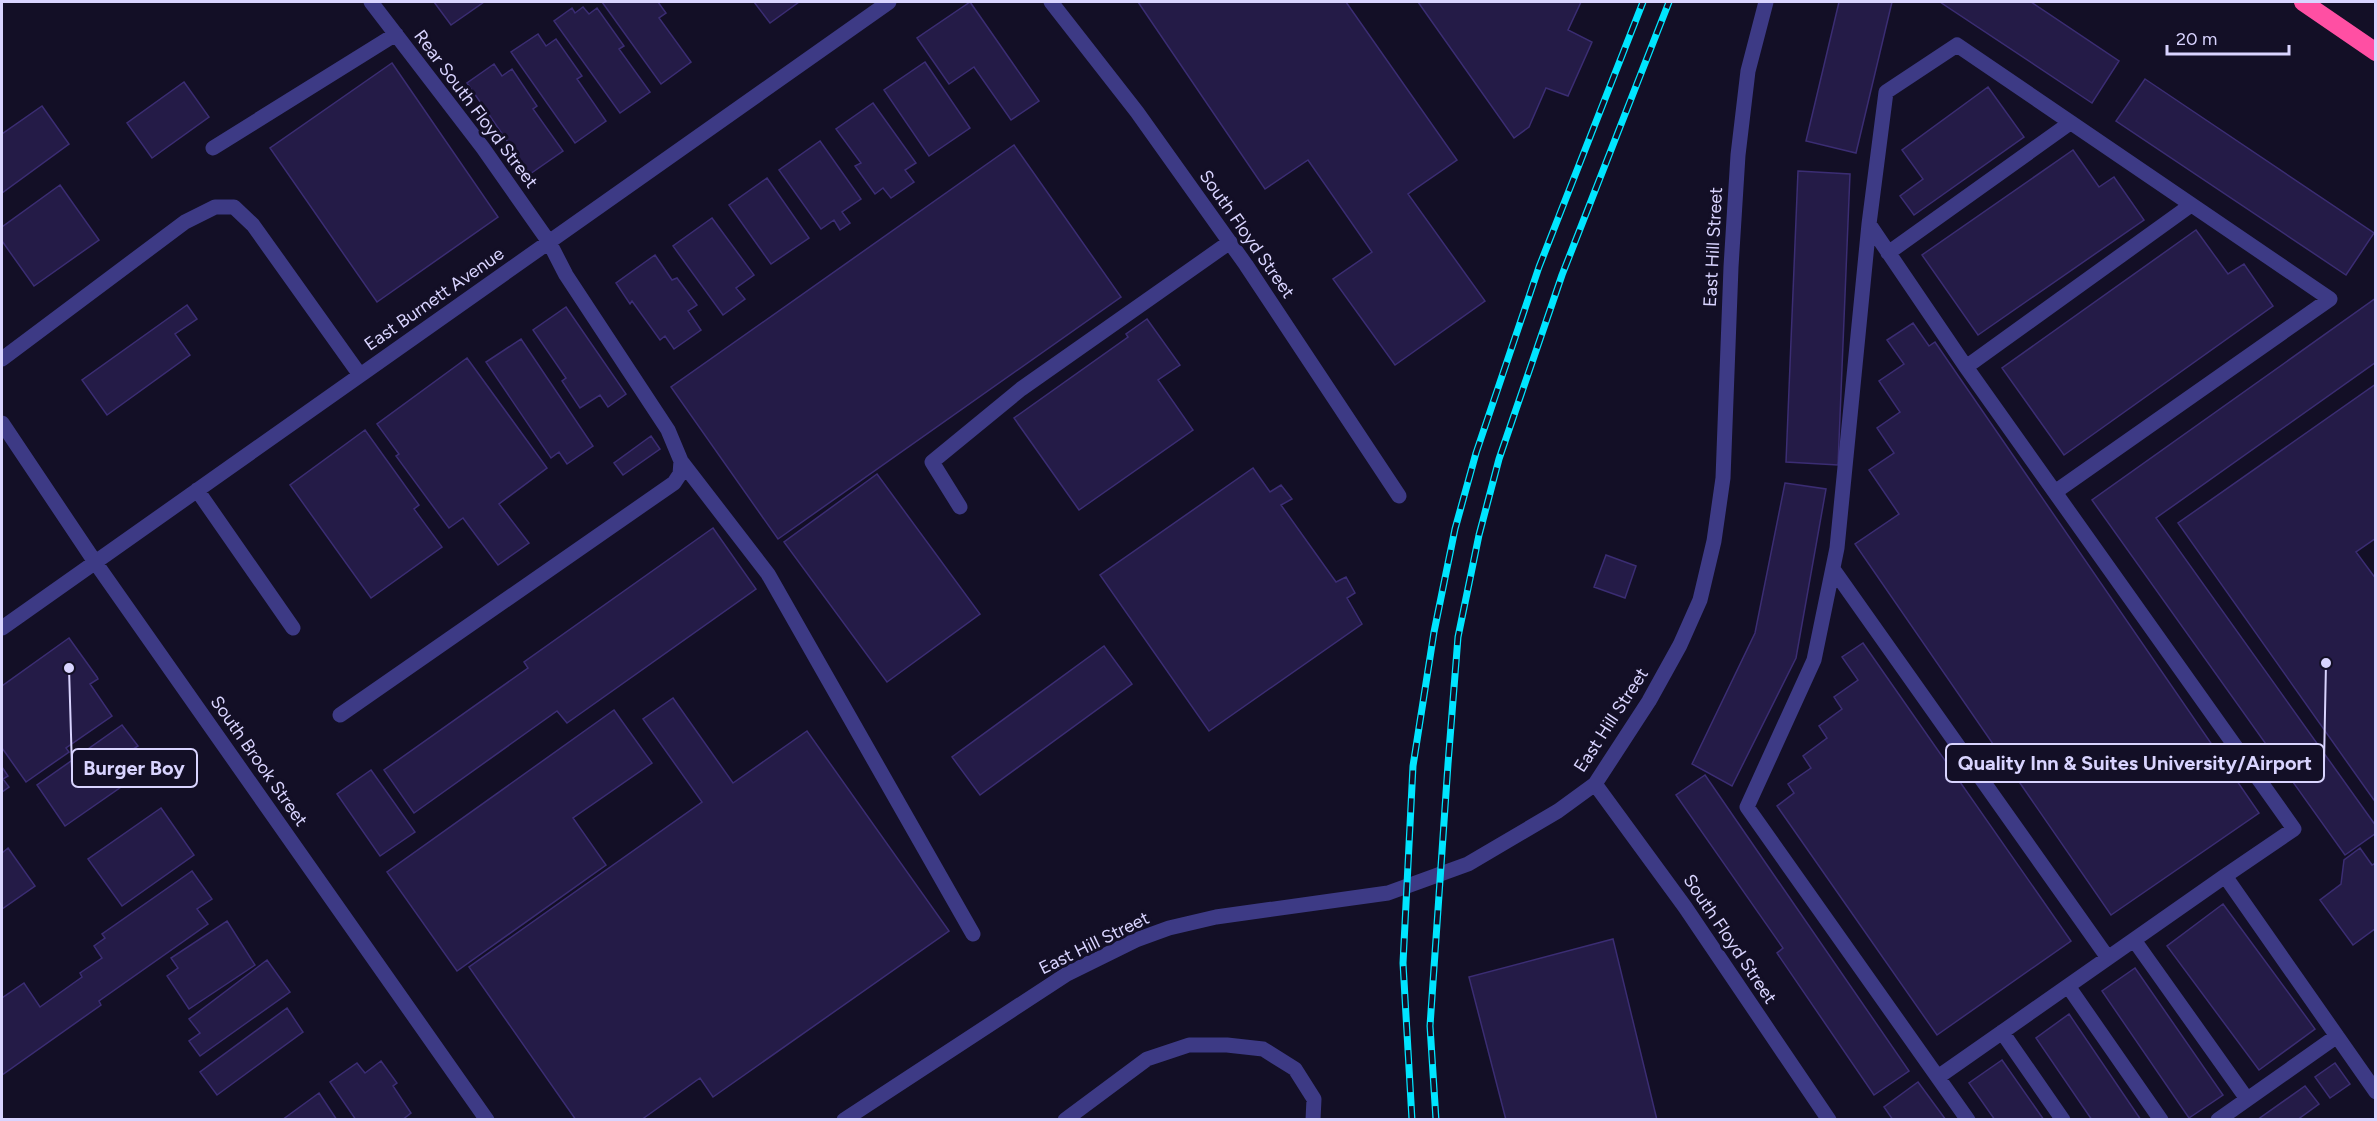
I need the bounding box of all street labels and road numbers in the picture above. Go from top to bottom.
street label: Rear South Floyd Street [409,26,543,193]
street label: South Floyd Street [1195,166,1300,302]
street label: East Hill Street [1699,186,1727,307]
street label: East Burnett Avenue [360,242,508,355]
street label: East Hill Street [1569,664,1653,776]
street label: South Brook Street [206,691,312,831]
street label: South Floyd Street [1679,870,1782,1008]
street label: East Hill Street [1035,907,1153,979]

